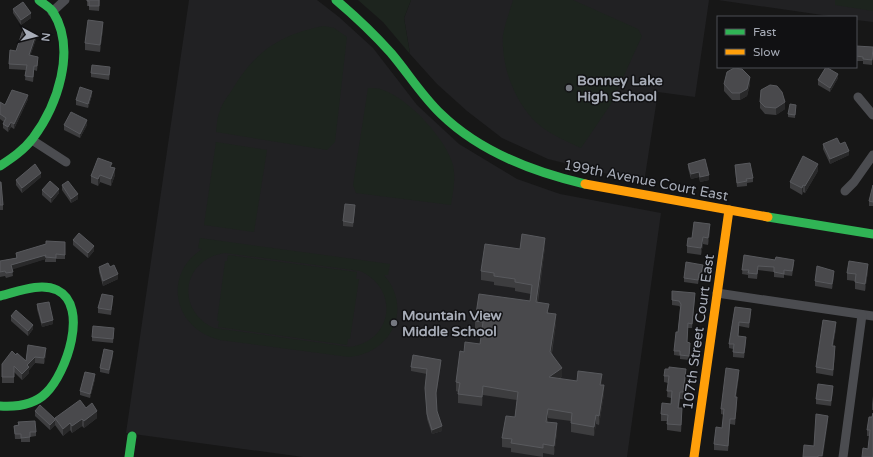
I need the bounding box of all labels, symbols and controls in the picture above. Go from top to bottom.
north arrow [16,16,56,56]
legend [717,16,857,68]
text: Fast [753,25,777,39]
text: N [38,32,52,42]
text: Slow [753,45,780,59]
place label: Bonney Lake High School [577,72,663,105]
marker: Bonney Lake High School [564,83,574,93]
street label: 199th Avenue Court East [562,156,730,205]
street label: 107th Street Court East [679,252,718,411]
place label: Mountain View Middle School [402,307,502,340]
marker: Mountain View Middle School [389,318,399,328]

